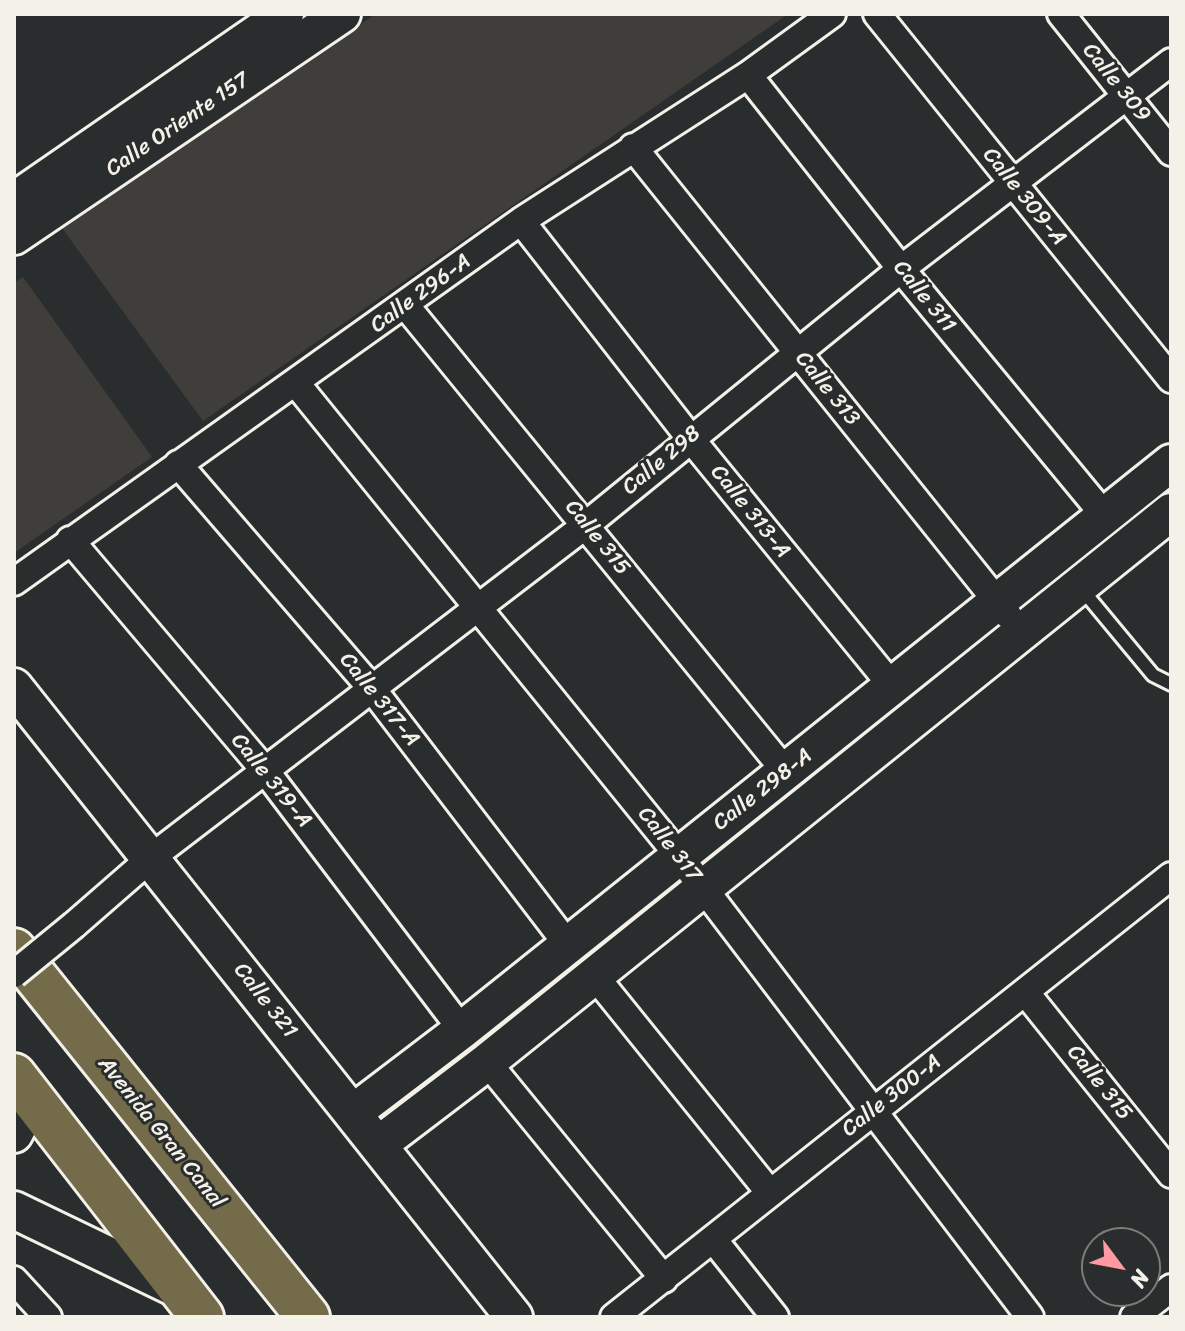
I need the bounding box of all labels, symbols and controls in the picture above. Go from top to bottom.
street label: Calle 309 [1076,38,1156,128]
street label: Calle Oriente 157 [101,67,255,183]
street label: Calle 309-A [976,143,1072,251]
street label: Calle 296-A [366,249,476,339]
street label: Calle 311 [887,256,961,338]
street label: Calle 313 [789,347,865,431]
street label: Calle 298 [618,421,706,501]
street label: Calle 313-A [704,460,796,564]
street label: Calle 315 [559,495,635,581]
street label: Calle 317-A [333,648,425,752]
street label: Calle 319-A [225,728,317,834]
street label: Calle 298-A [708,743,818,837]
street label: Calle 317 [631,802,707,888]
street label: Calle 321 [227,958,303,1044]
street label: Calle 315 [1061,1040,1137,1126]
street label: Calle 300-A [837,1049,947,1143]
street label: Avenida Gran Canal [92,1052,230,1214]
north arrow [1081,1227,1161,1307]
text: N [1120,1262,1161,1296]

